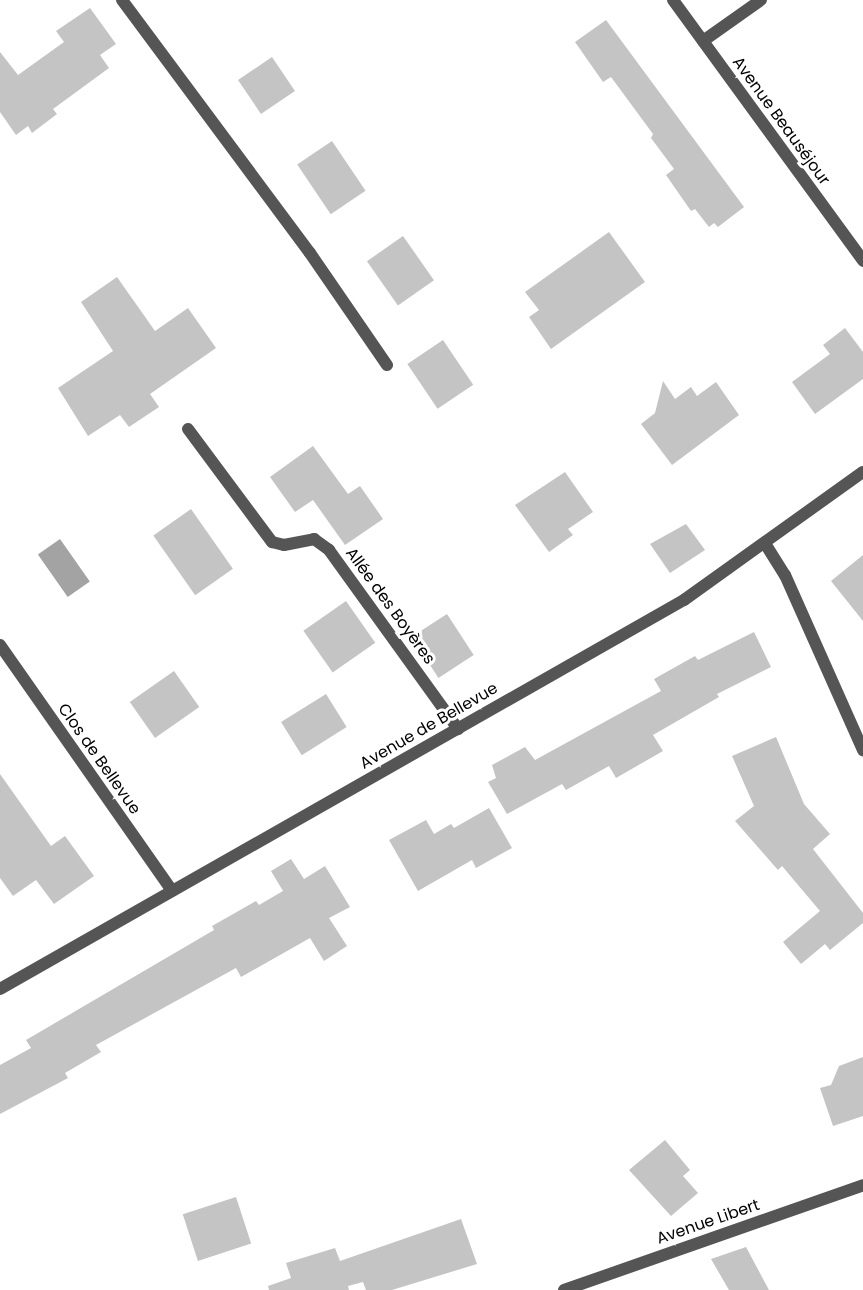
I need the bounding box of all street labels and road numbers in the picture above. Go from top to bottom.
street label: Avenue Beauséjour [728,53,834,189]
street label: Allée des Boyères [341,544,439,668]
street label: Avenue de Bellevue [357,679,501,773]
street label: Clos de Bellevue [54,700,144,818]
street label: Avenue Libert [654,1195,762,1249]

